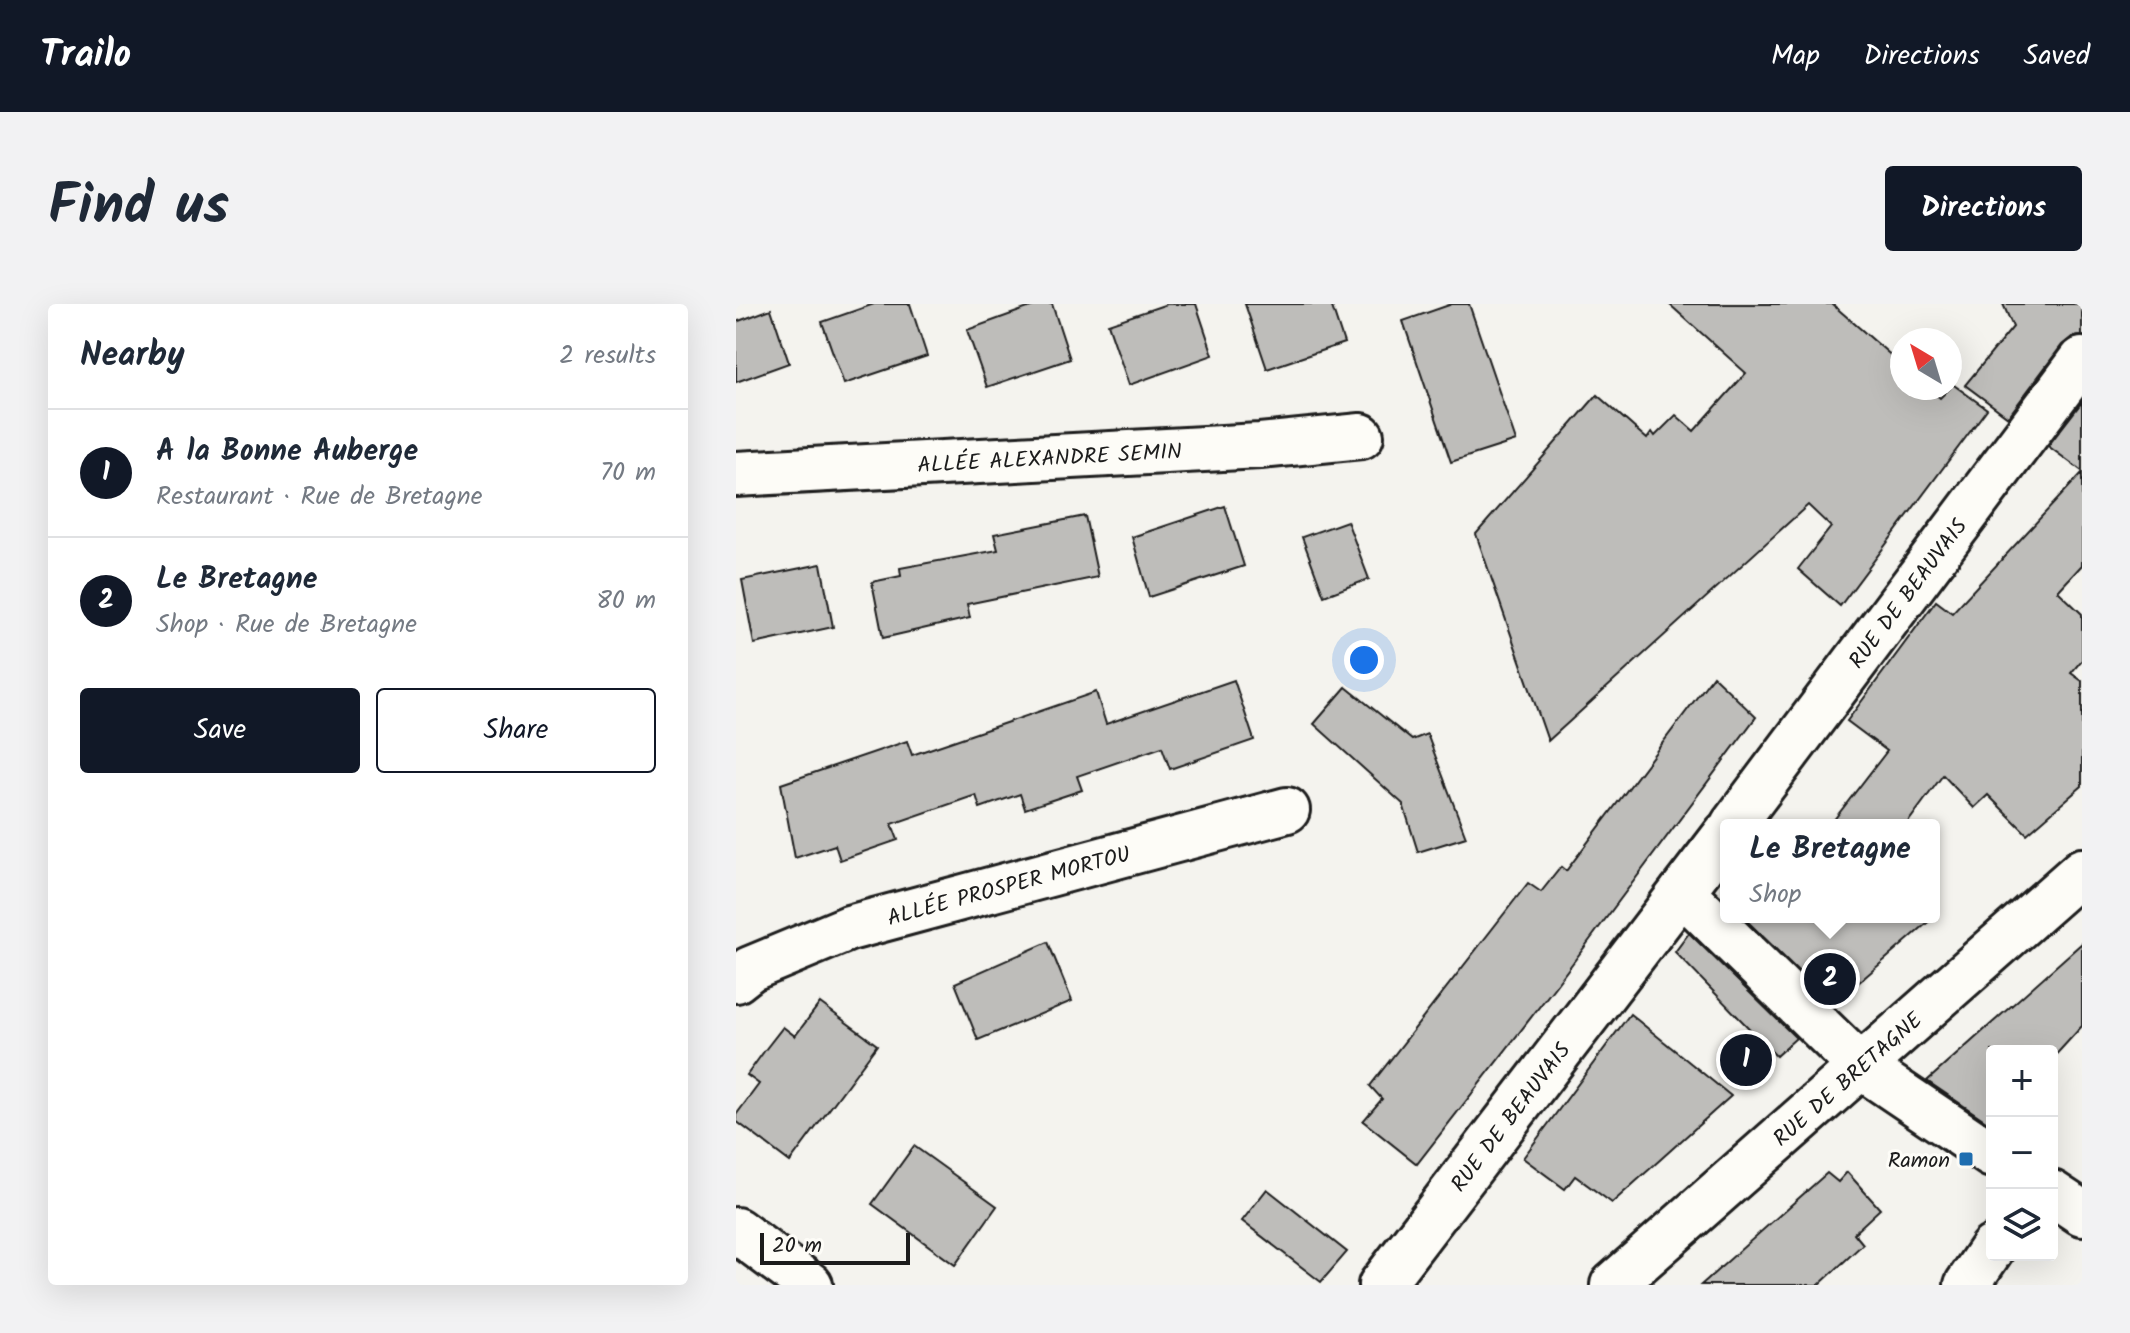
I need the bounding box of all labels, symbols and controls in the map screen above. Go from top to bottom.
text: Trailo [40,26,131,86]
text: Map [1771,34,1820,79]
text: Directions [1864,34,1980,79]
text: Saved [2024,34,2090,79]
text: Find us [48,163,229,253]
button: Directions [1885,166,2082,251]
north arrow [1890,328,1962,400]
text: Nearby [80,329,185,383]
text: 2 results [559,335,656,377]
text: A la Bonne Auberge [156,428,418,476]
street label: ALLÉE ALEXANDRE SEMIN [917,435,1183,484]
text: 1 [102,452,110,494]
text: 70 m [600,452,656,494]
text: Restaurant · Rue de Bretagne [156,476,482,518]
street label: RUE DE BEAUVAIS [1841,512,1977,677]
text: Le Bretagne [156,556,317,604]
text: 2 [98,580,114,622]
text: 80 m [596,580,656,622]
text: Shop · Rue de Bretagne [156,604,417,646]
your location [1344,640,1384,680]
button: Save [80,688,360,773]
button: Share [376,688,656,773]
popup [1720,819,1940,923]
text: Le Bretagne [1749,826,1911,874]
street label: ALLÉE PROSPER MORTOU [883,838,1135,937]
text: Shop [1749,874,1801,916]
pin: 2 [1804,949,1856,1009]
street label: RUE DE BRETAGNE [1766,1004,1932,1156]
pin: 1 [1720,1030,1772,1090]
street label: RUE DE BEAUVAIS [1443,1035,1581,1201]
map controls [1986,1045,2058,1261]
button: + [1986,1045,2058,1117]
button: − [1986,1117,2058,1189]
place label: Ramon [1888,1144,1950,1179]
marker: Ramon [1957,1150,1975,1168]
button: layers [1986,1189,2058,1261]
scale bar [760,1229,910,1265]
text: 20 m [772,1229,822,1264]

